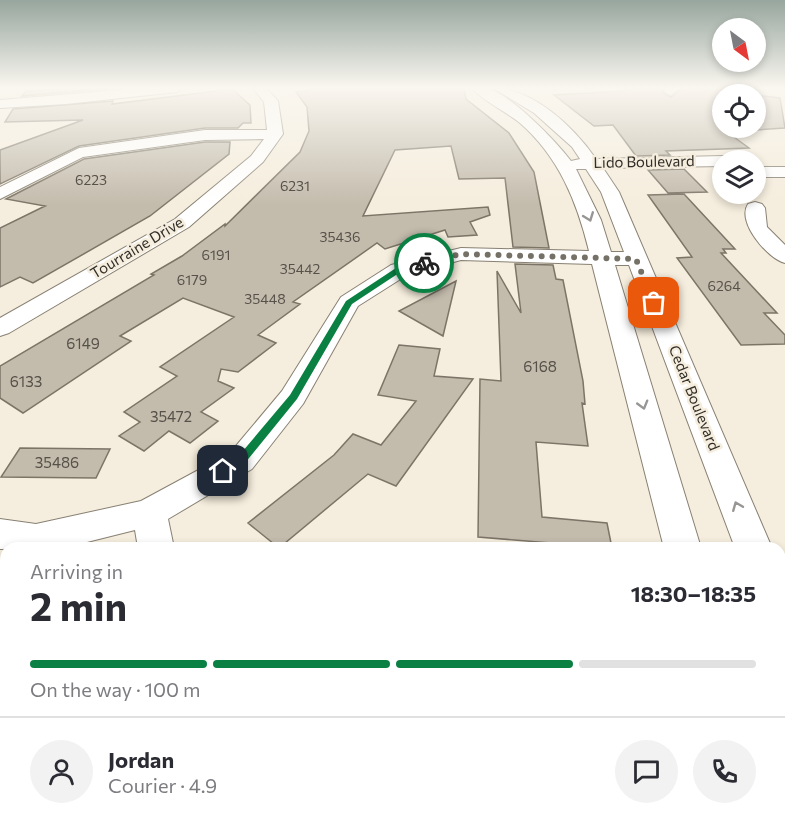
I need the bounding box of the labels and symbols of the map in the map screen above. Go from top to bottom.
north arrow [712,18,766,72]
street label: Lido Boulevard [593,151,695,171]
house number: 6223 [75,171,107,188]
house number: 6231 [280,177,310,194]
one-way arrow [582,211,594,222]
street label: Tourraine Drive [87,212,186,282]
house number: 35436 [320,228,360,245]
courier [394,233,454,293]
house number: 6191 [202,246,230,263]
house number: 35442 [280,260,320,277]
house number: 6179 [177,271,207,288]
pin [628,277,679,328]
house number: 6264 [707,277,741,294]
house number: 35448 [244,290,286,307]
house number: 6149 [66,334,100,352]
street label: Cedar Boulevard [666,342,724,453]
house number: 6168 [523,357,557,375]
house number: 6133 [10,372,42,390]
one-way arrow [636,399,648,410]
house number: 35472 [150,407,192,425]
pin [197,445,248,496]
house number: 35486 [35,453,79,471]
one-way arrow [732,501,745,512]

